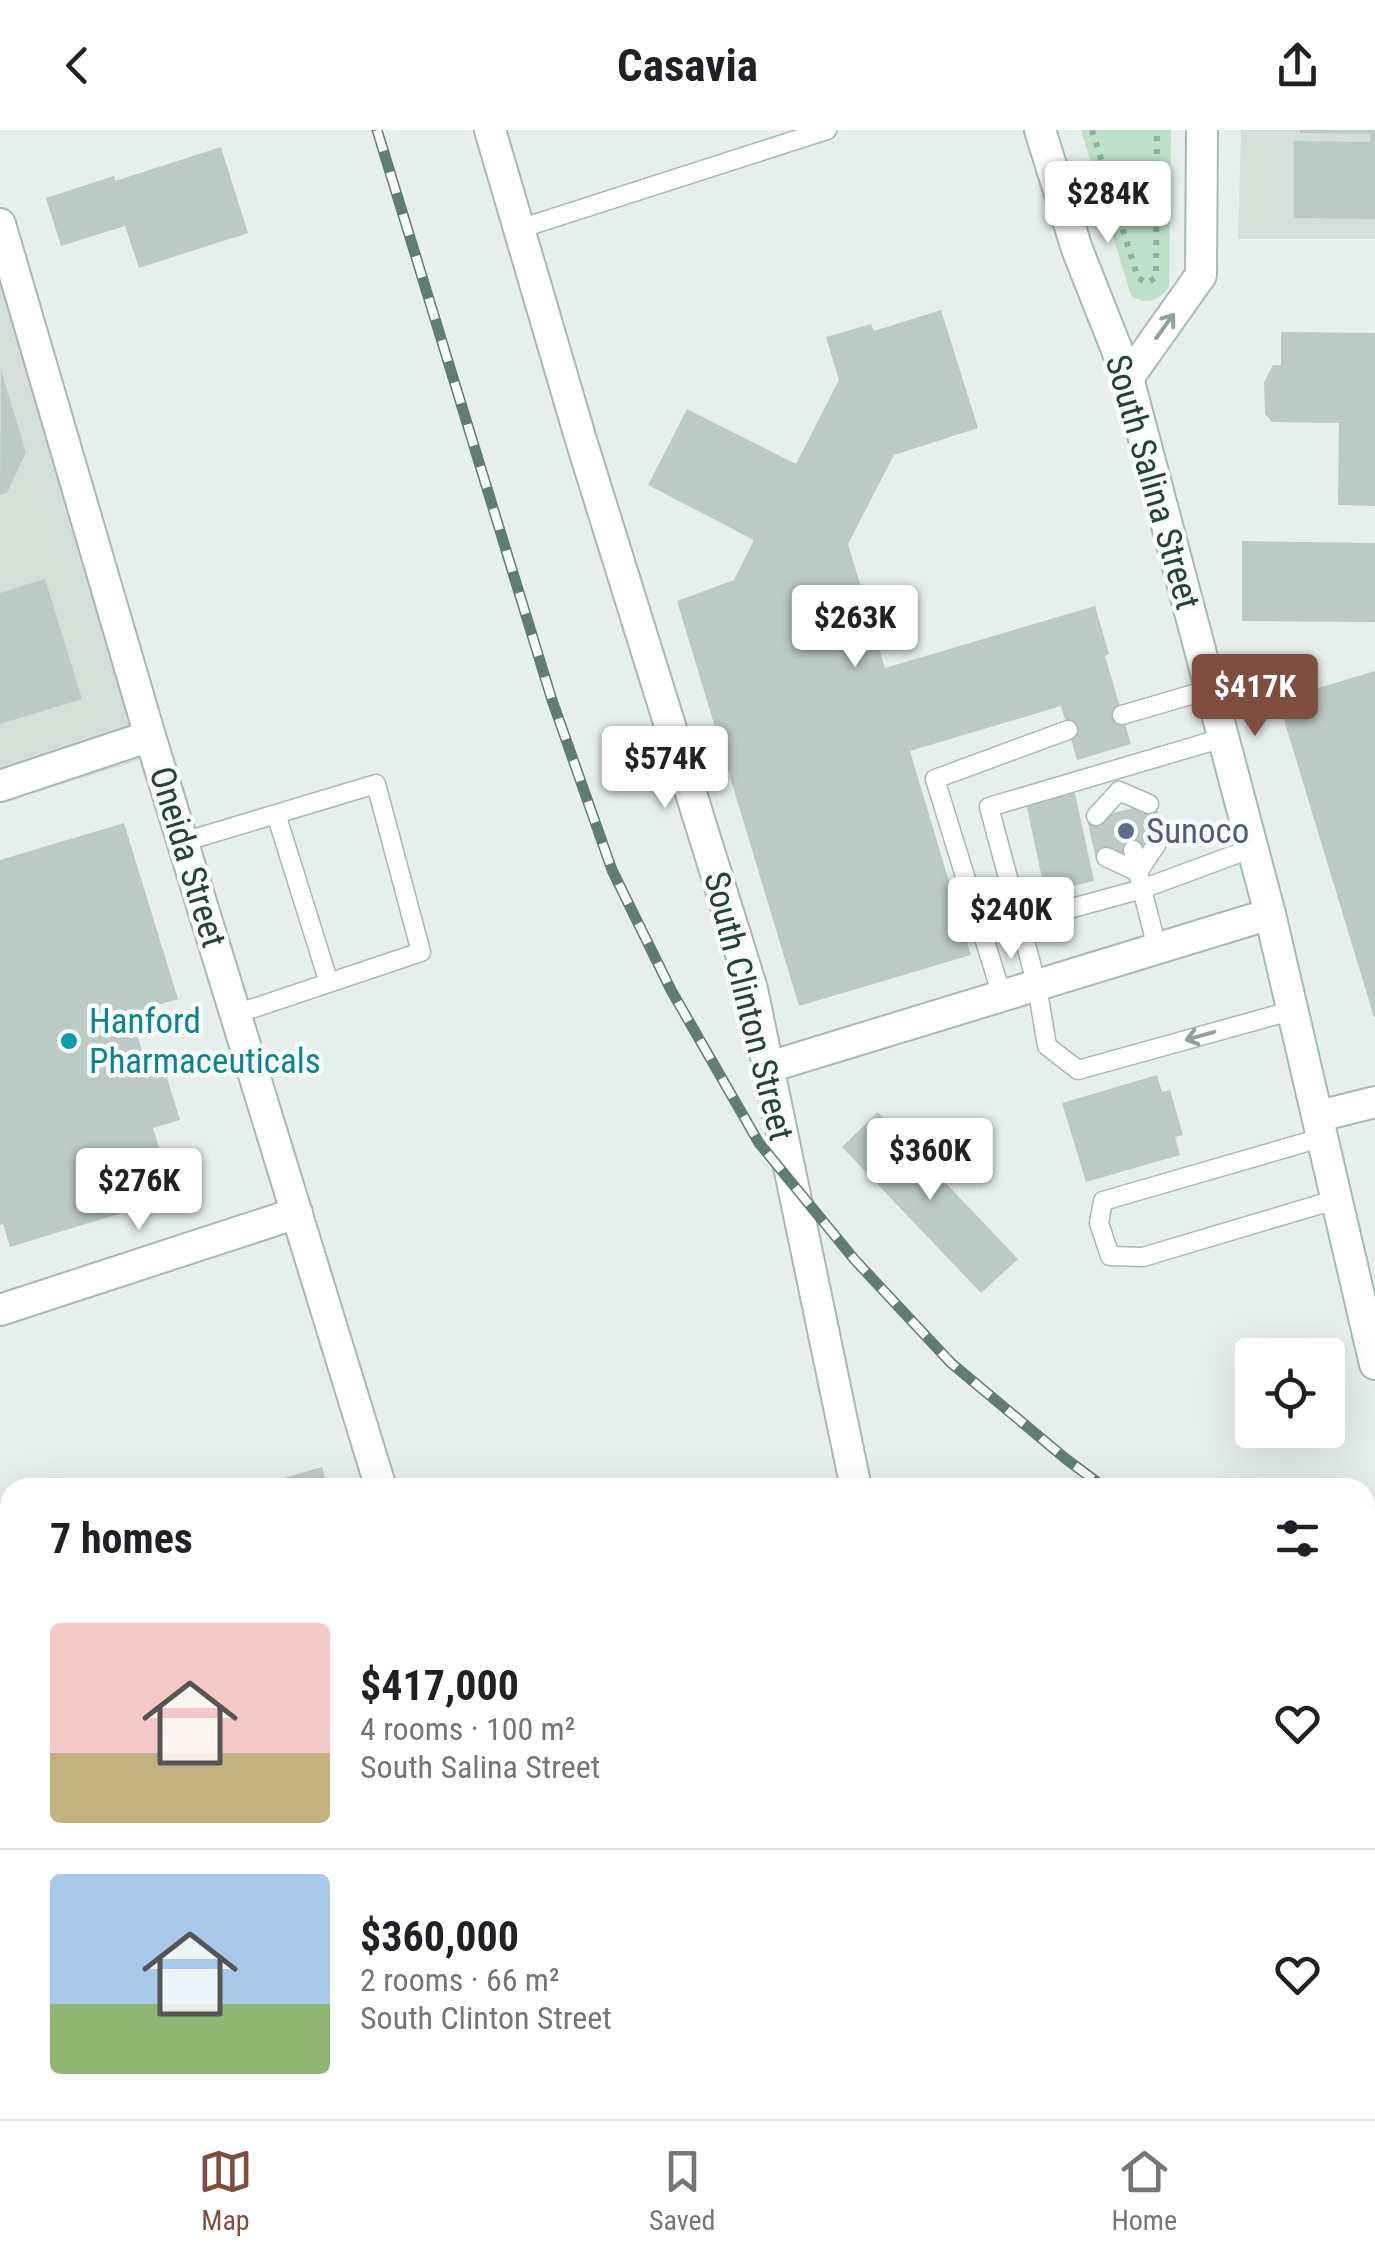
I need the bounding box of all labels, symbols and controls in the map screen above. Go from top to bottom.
icon: back [50,38,105,93]
icon: share [1270,38,1325,93]
text: Casavia [617,39,758,92]
pin: $284K [1038,161,1178,246]
text: $284K [1067,174,1149,212]
one-way arrow [1154,313,1175,341]
street label: South Salina Street [1097,350,1208,614]
pin: $263K [785,585,925,670]
text: $263K [814,598,896,636]
pin: $417K [1185,654,1325,739]
text: $417K [1214,667,1296,705]
pin: $574K [595,726,735,811]
text: $574K [624,739,706,777]
street label: Oneida Street [141,762,234,952]
place label: Sunoco [1146,811,1249,852]
marker: Sunoco [1115,820,1137,842]
street label: South Clinton Street [695,868,802,1145]
pin: $240K [941,877,1081,962]
text: $240K [970,890,1052,928]
place label: Hanford Pharmaceuticals [89,1001,321,1082]
one-way arrow [1184,1028,1216,1046]
marker: Hanford Pharmaceuticals [58,1030,80,1052]
pin: $360K [860,1118,1000,1203]
text: $360K [889,1131,971,1169]
pin: $276K [69,1148,209,1233]
text: $276K [98,1161,180,1199]
map controls [1235,1338,1345,1448]
button: locate [1235,1338,1345,1448]
icon: filters [1270,1511,1325,1566]
text: 7 homes [50,1514,193,1563]
text: $417,000 [360,1661,519,1710]
icon: home [130,1663,250,1783]
icon: heart [1270,1696,1325,1751]
text: 4 rooms · 100 m² [360,1710,575,1748]
text: South Salina Street [360,1748,600,1786]
text: $360,000 [360,1912,519,1961]
icon: home [130,1914,250,2034]
icon: heart [1270,1947,1325,2002]
text: 2 rooms · 66 m² [360,1961,559,1999]
text: South Clinton Street [360,1999,612,2037]
tab: Map [198,2144,253,2237]
tab: Saved [649,2144,715,2237]
tab: Home [1111,2144,1177,2237]

